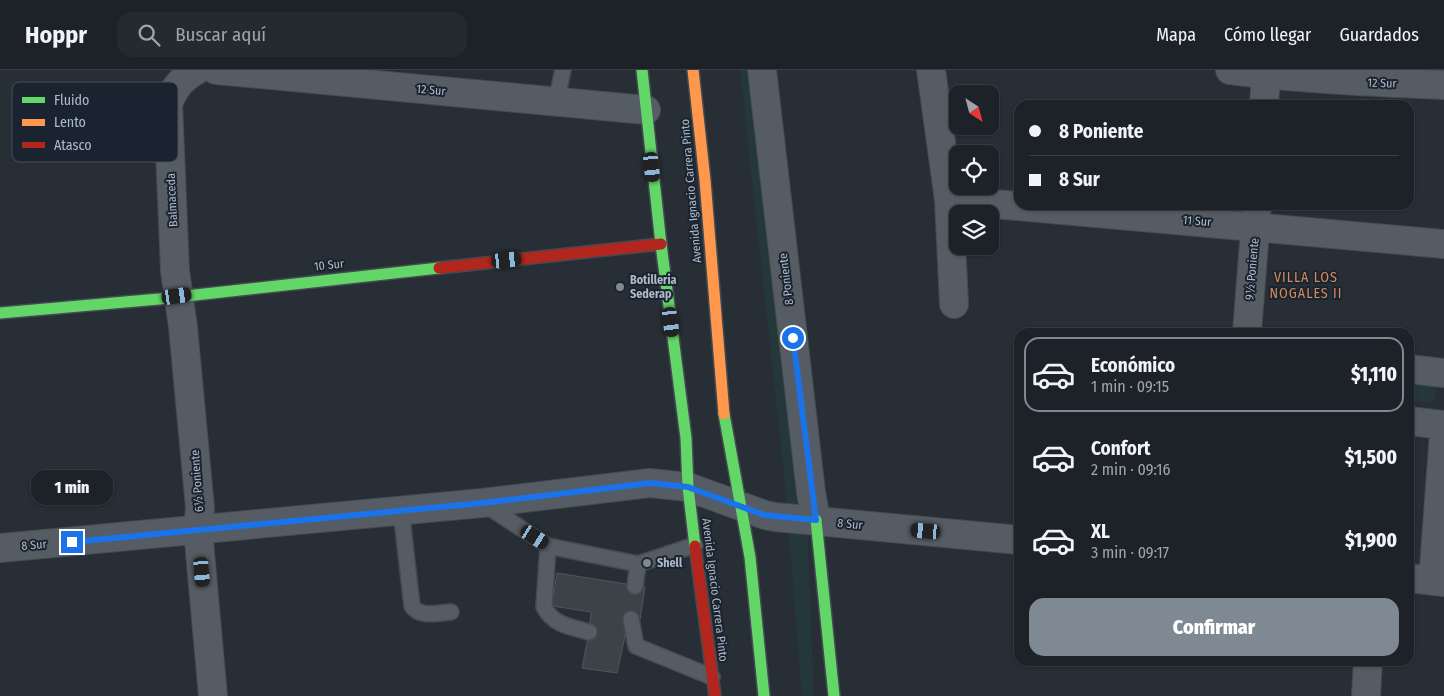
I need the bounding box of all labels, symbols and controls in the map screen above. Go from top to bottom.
search box [117,12,467,57]
text: Hoppr [25,21,87,49]
icon: search [135,21,163,49]
text: Buscar aquí [175,23,266,46]
text: Mapa [1156,24,1196,46]
text: Cómo llegar [1224,24,1311,46]
text: Guardados [1339,24,1419,46]
street label: 12 Sur [1367,75,1398,91]
legend [12,82,178,162]
street label: 12 Sur [416,82,447,98]
north arrow [949,85,999,135]
map controls [949,85,999,255]
text: Fluido [54,92,89,109]
text: Lento [54,114,86,131]
street label: Avenida Ignacio Carrera Pinto [678,119,704,263]
text: 8 Poniente [1059,120,1143,143]
text: Atasco [54,137,92,154]
button: locate [949,145,999,195]
car [642,151,661,183]
text: 8 Sur [1059,168,1100,191]
street label: Balmaceda [164,173,180,227]
button: layers [949,205,999,255]
street label: 11 Sur [1182,213,1213,229]
street label: 9½ Poniente [1242,237,1262,301]
car [491,251,522,269]
street label: 8 Poniente [776,252,796,306]
street label: 10 Sur [313,256,346,274]
district label: VILLA LOS NOGALES II [1270,269,1342,302]
place label: Botilleria Sederap [630,273,677,301]
marker: Botilleria Sederap [614,281,626,293]
car [161,286,192,306]
car [661,306,680,338]
route start [782,327,804,349]
icon: car [1031,352,1076,397]
text: Económico [1091,354,1175,377]
text: $1,110 [1351,363,1397,386]
text: 1 min · 09:15 [1091,377,1169,396]
icon: car [1031,435,1076,480]
text: Confort [1091,437,1151,460]
text: $1,500 [1345,446,1397,469]
street label: 6½ Poniente [188,449,206,513]
text: 2 min · 09:16 [1091,460,1170,479]
callout: 1 min [31,470,113,504]
text: 1 min [55,478,89,497]
street label: 8 Sur [837,516,864,532]
street label: Avenida Ignacio Carrera Pinto [699,518,731,662]
icon: car [1031,518,1076,563]
text: XL [1091,520,1110,543]
car [910,522,941,540]
car [518,523,551,551]
text: $1,900 [1345,529,1397,552]
route end [61,531,83,553]
street label: 8 Sur [21,537,48,553]
text: 3 min · 09:17 [1091,543,1169,562]
car [193,556,210,588]
place label: Shell [657,556,683,570]
marker: Shell [641,557,653,569]
button: Confirmar [1029,598,1399,656]

